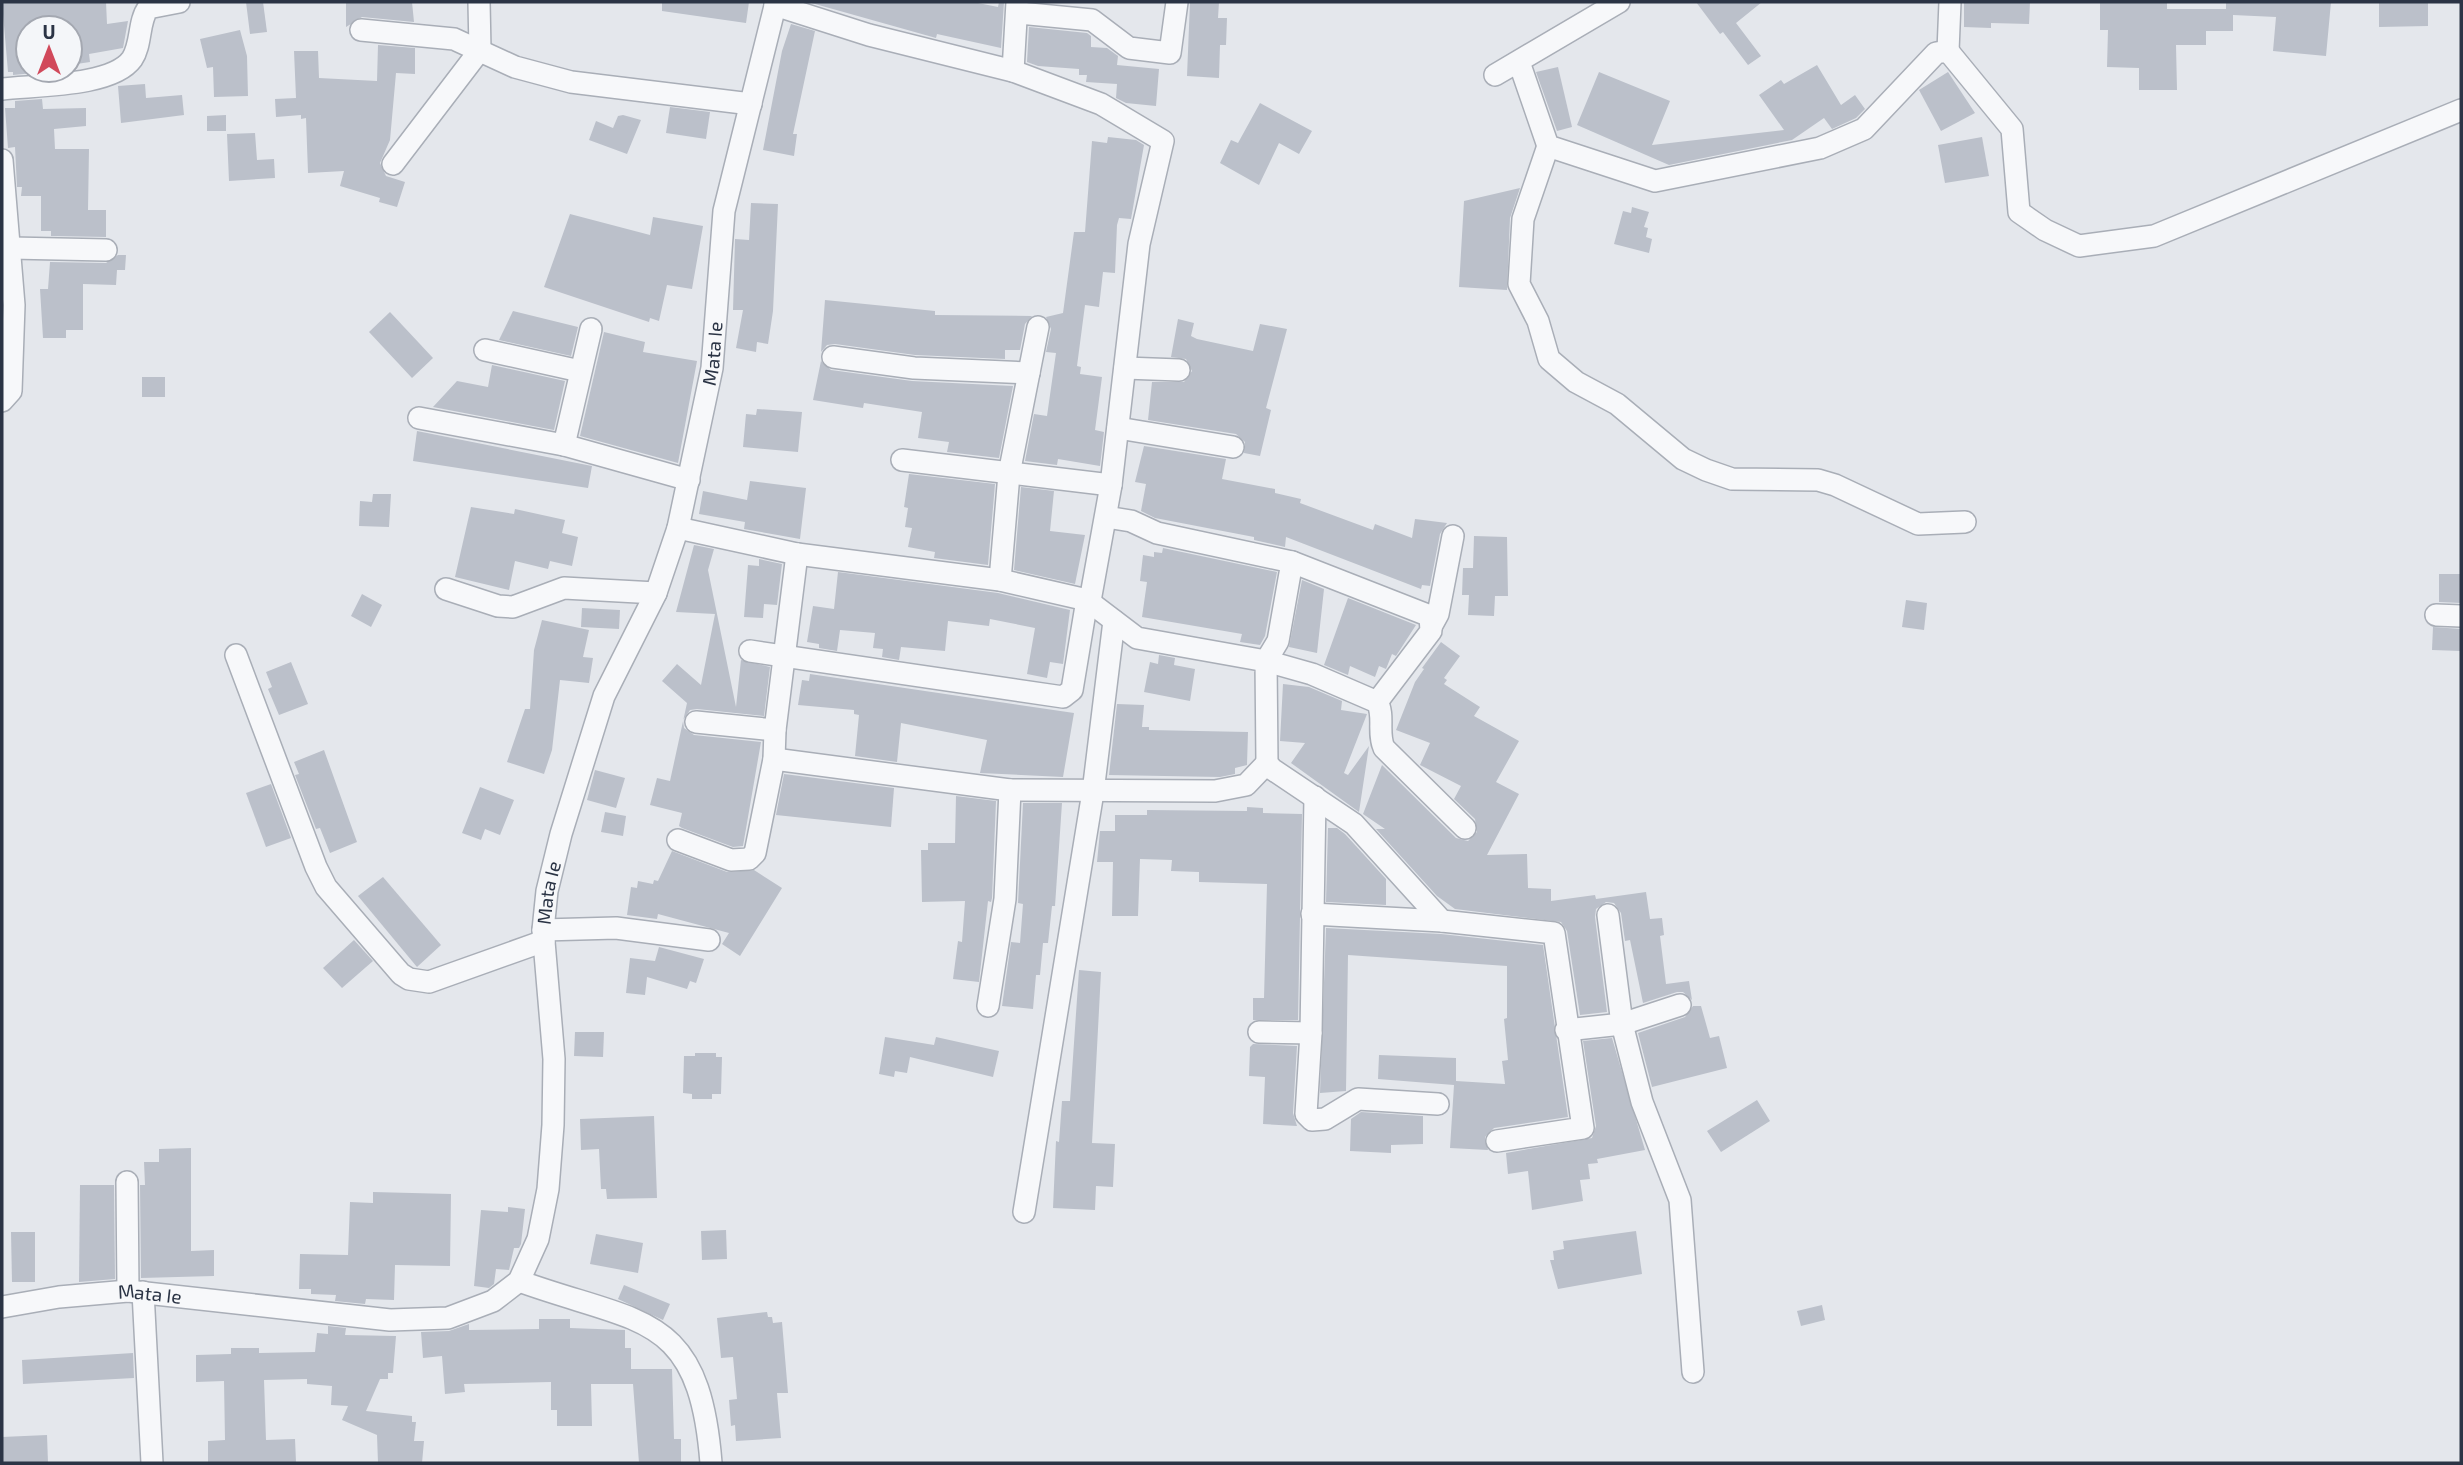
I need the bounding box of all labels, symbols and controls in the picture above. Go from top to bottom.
north arrow [14,14,84,84]
text: U [42,20,56,43]
street label: Mata Ie [697,321,727,387]
street label: Mata Ie [532,859,565,926]
street label: Mata Ie [117,1278,183,1308]

